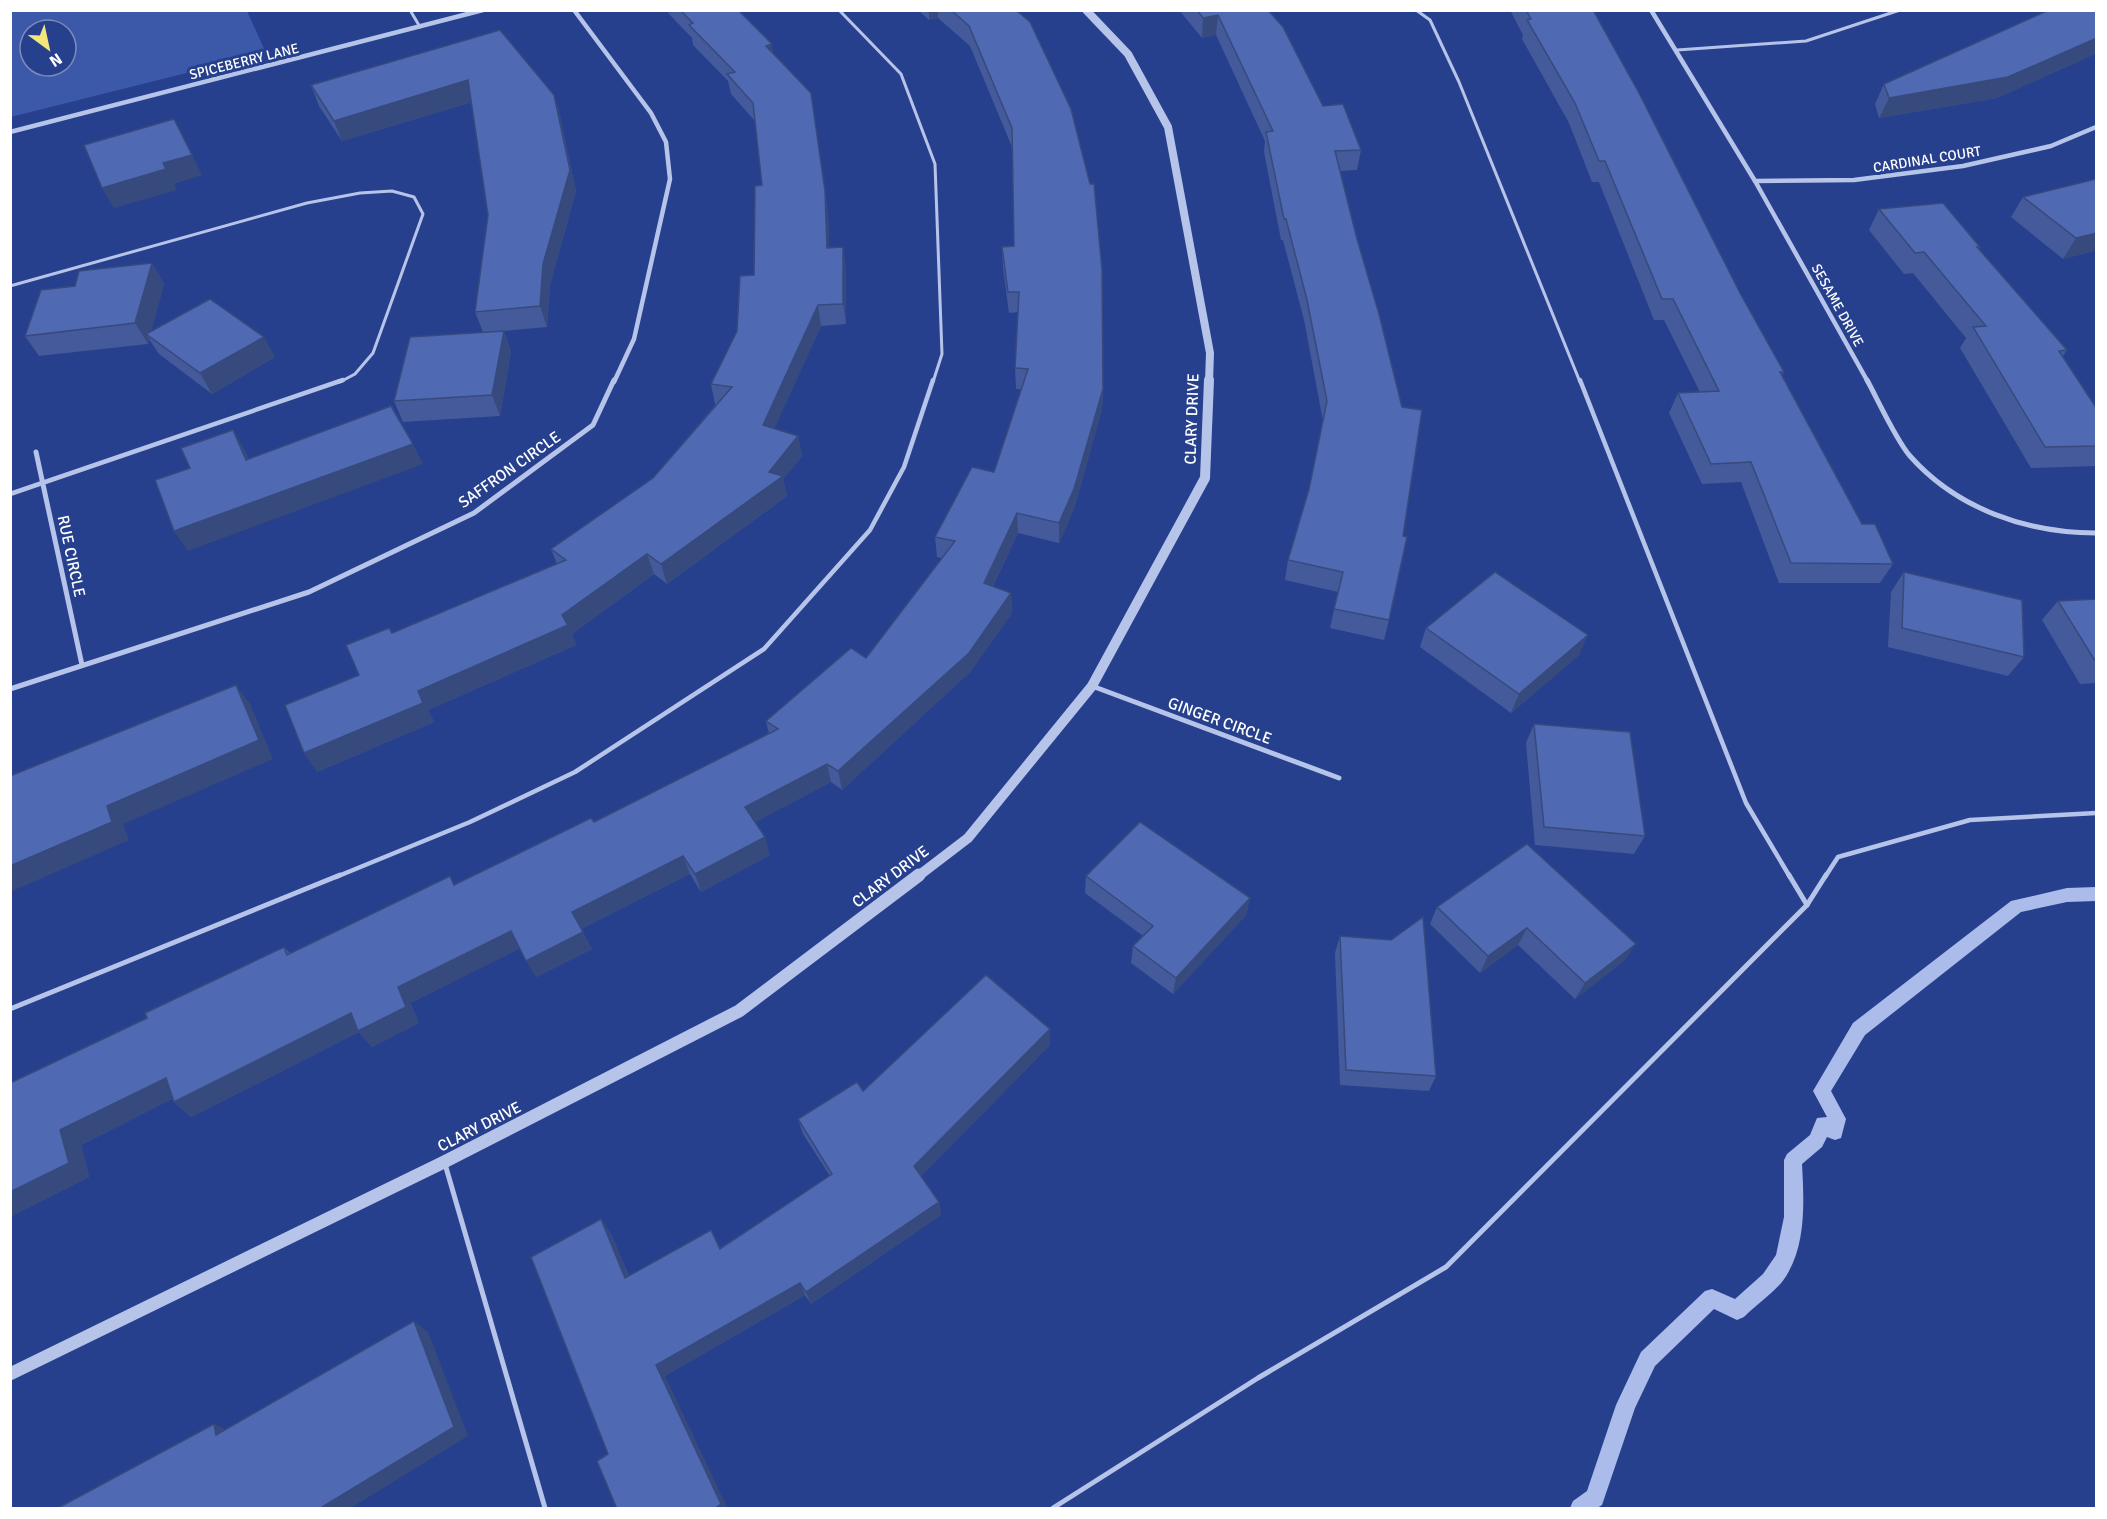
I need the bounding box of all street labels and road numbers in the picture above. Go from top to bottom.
street label: SPICEBERRY LANE [188,40,301,83]
street label: CARDINAL COURT [1872,143,1982,176]
street label: SESAME DRIVE [1808,261,1867,350]
street label: CLARY DRIVE [1180,373,1204,465]
street label: SAFFRON CIRCLE [455,427,565,513]
street label: RUE CIRCLE [53,513,89,599]
street label: GINGER CIRCLE [1165,693,1274,749]
street label: CLARY DRIVE [848,841,933,912]
street label: CLARY DRIVE [434,1097,525,1157]

